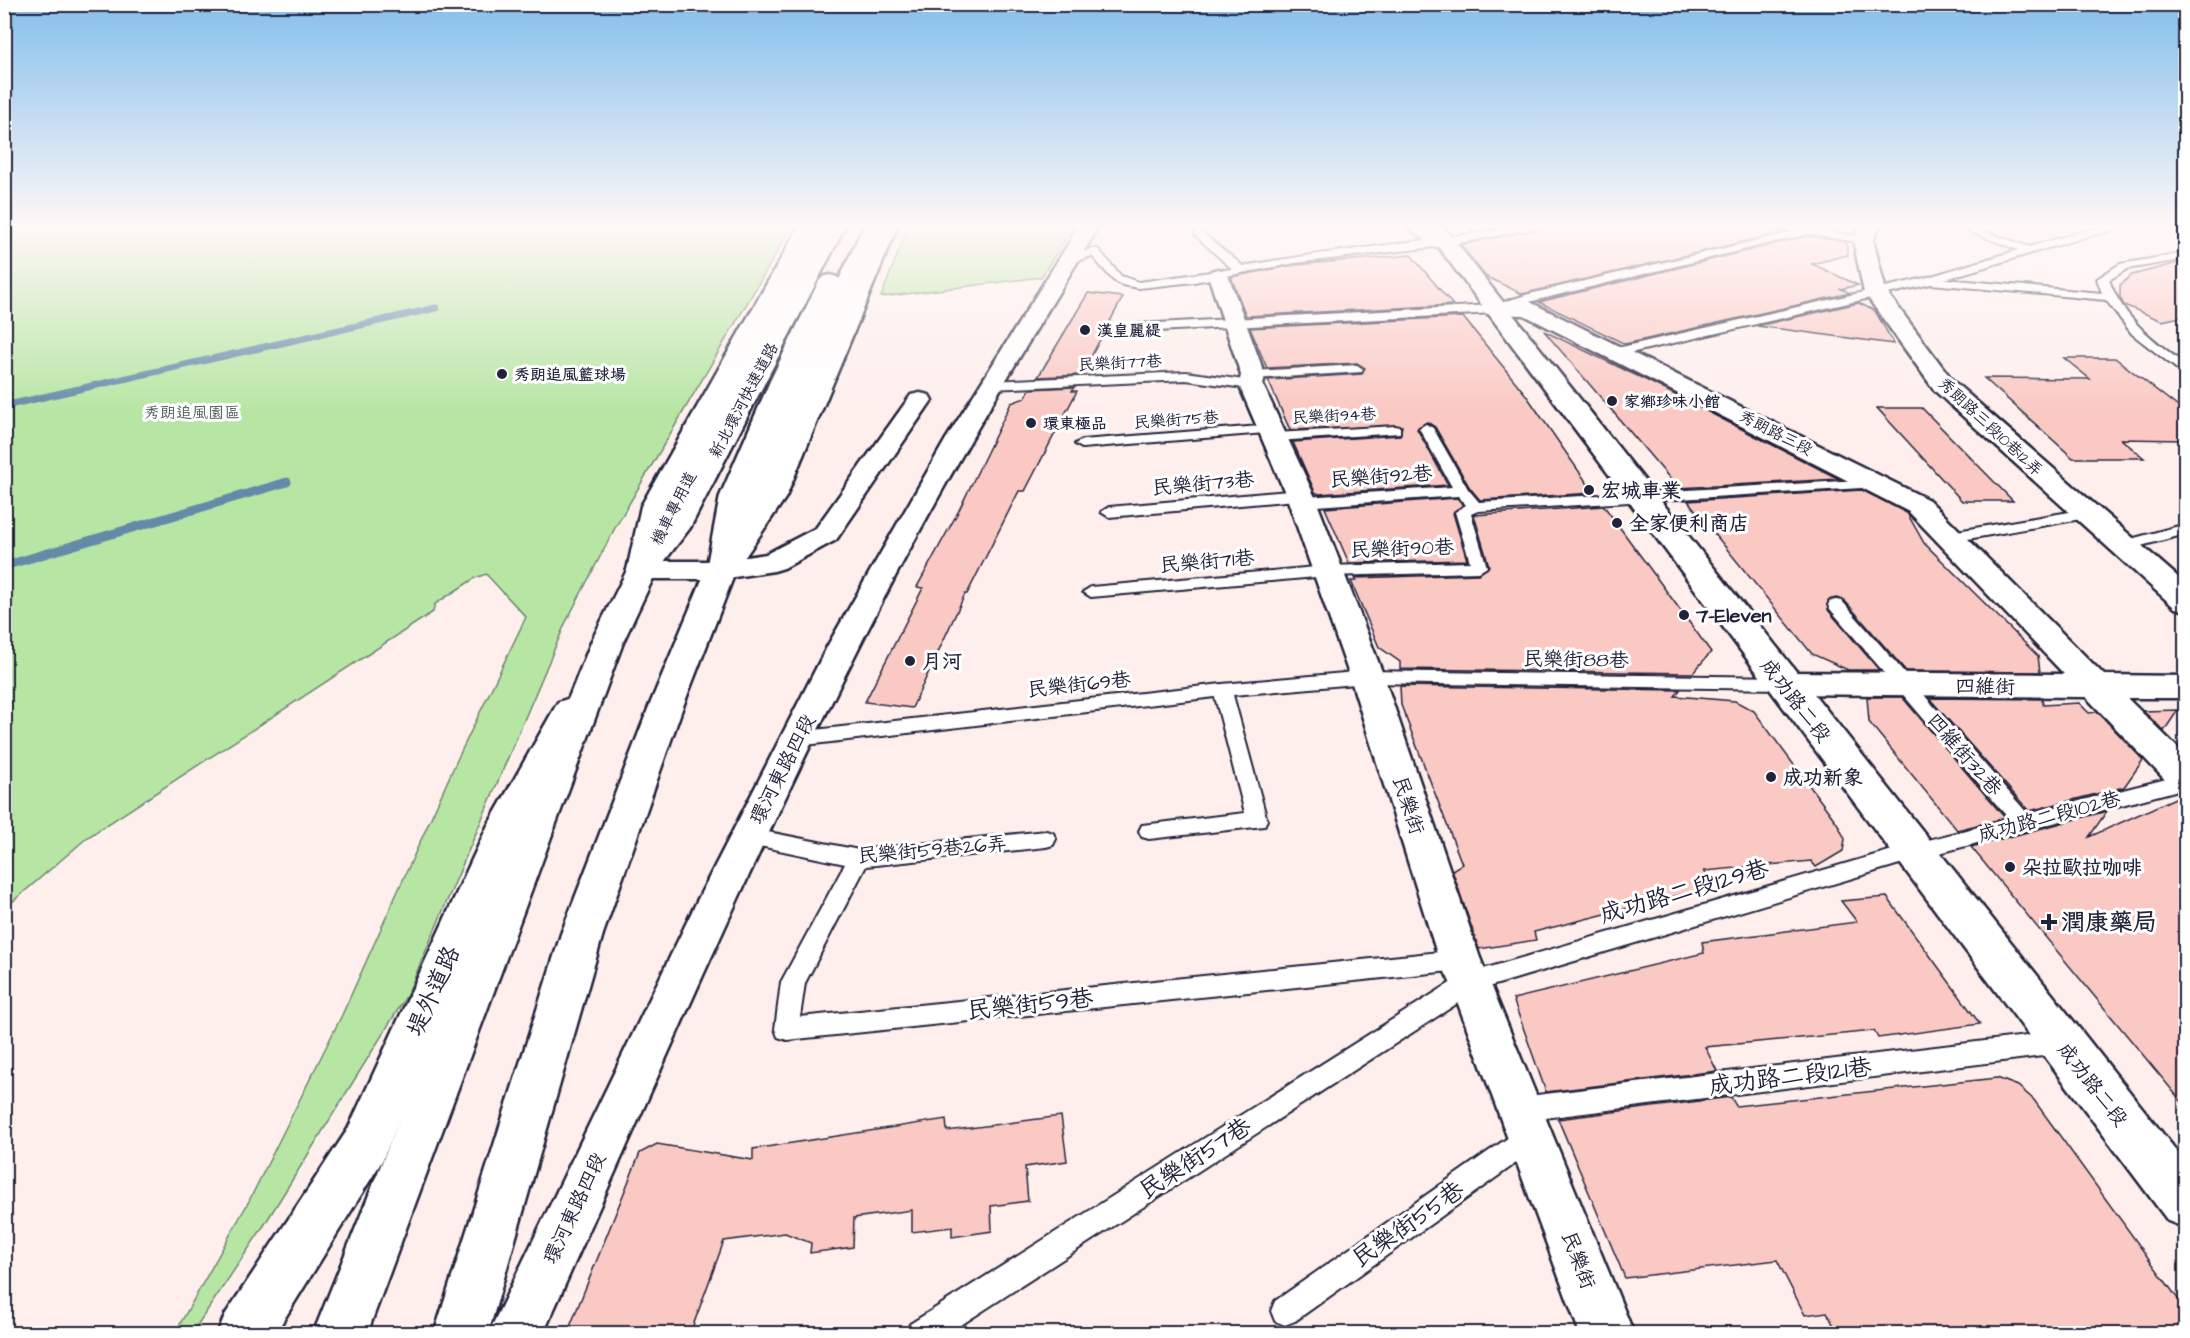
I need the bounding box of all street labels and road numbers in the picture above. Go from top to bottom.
street label: 新北環河快速道路 [704,339,784,462]
street label: 民樂街77巷 [1078,350,1162,376]
street label: 秀朗路三段10巷12弄 [1933,373,2047,481]
street label: 民樂街94巷 [1292,403,1377,429]
street label: 秀朗路三段 [1735,405,1816,461]
street label: 民樂街75巷 [1133,406,1219,434]
street label: 民樂街92巷 [1329,459,1434,495]
street label: 民樂街73巷 [1151,465,1256,502]
street label: 機車專用道 [646,468,702,549]
street label: 民樂街90巷 [1350,533,1455,565]
street label: 民樂街71巷 [1159,544,1257,580]
street label: 民樂街88巷 [1523,645,1630,675]
street label: 成功路二段 [1753,653,1837,749]
street label: 民樂街69巷 [1026,666,1133,704]
street label: 四維街 [1955,672,2015,702]
street label: 四維街32巷 [1920,707,2009,803]
street label: 環河東路四段 [743,710,823,829]
street label: 民樂街 [1385,772,1431,838]
street label: 成功路二段102巷 [1975,784,2125,849]
street label: 民樂街59巷26弄 [856,830,1008,870]
street label: 成功路二段129巷 [1596,852,1773,932]
street label: 堤外道路 [399,941,469,1042]
street label: 民樂街59巷 [965,981,1095,1029]
street label: 成功路二段 [2050,1037,2134,1133]
street label: 成功路二段121巷 [1707,1050,1874,1104]
street label: 民樂街57巷 [1133,1110,1258,1208]
street label: 環河東路四段 [537,1148,613,1269]
street label: 民樂街55巷 [1346,1174,1472,1276]
street label: 民樂街 [1554,1227,1602,1293]

